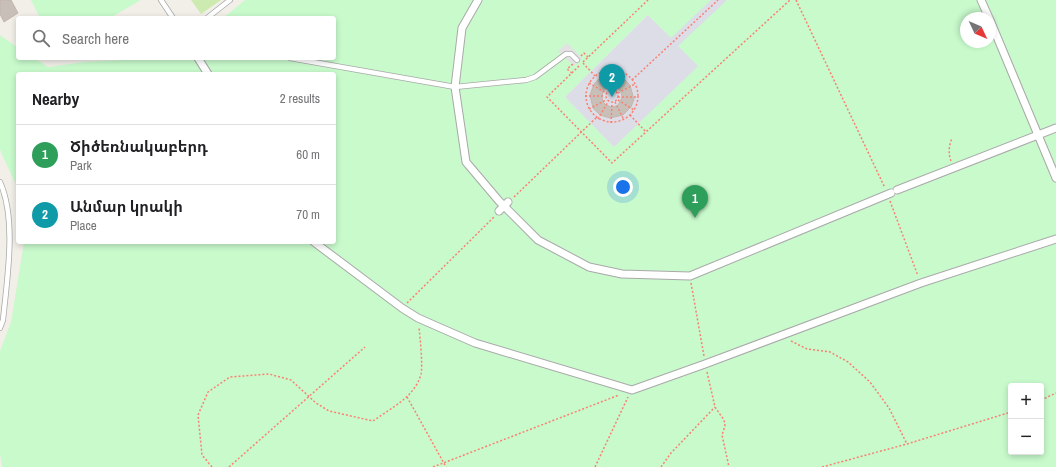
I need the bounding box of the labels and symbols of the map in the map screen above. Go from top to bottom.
north arrow [960,12,996,48]
pin: 2 [599,64,625,97]
your location [613,177,633,197]
pin: 1 [682,185,708,218]

